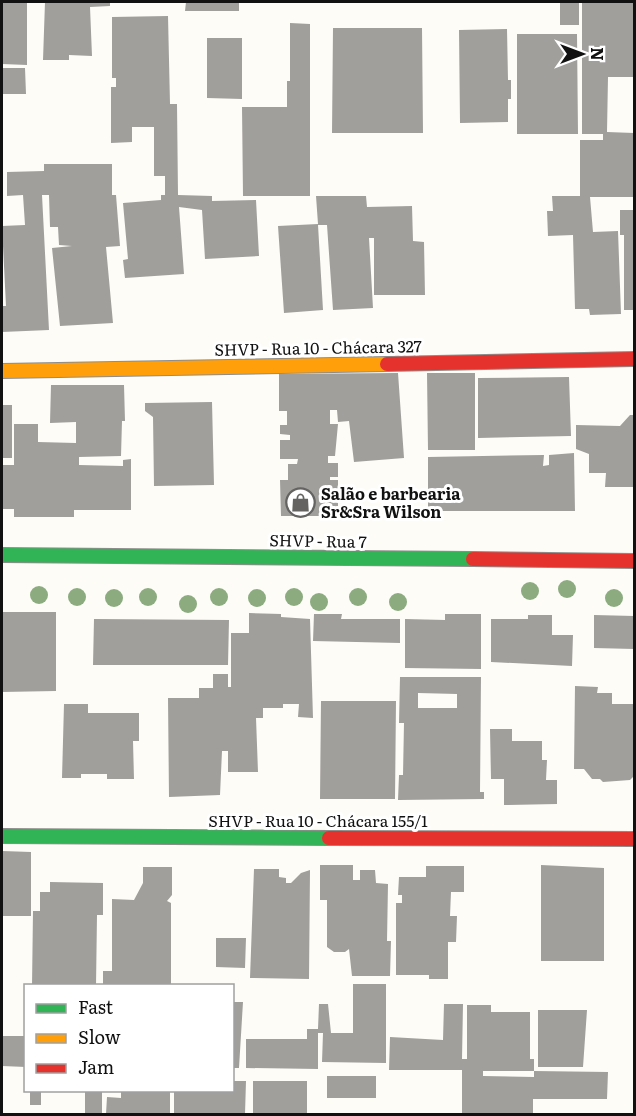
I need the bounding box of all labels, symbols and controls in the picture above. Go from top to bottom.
north arrow [552,24,612,84]
text: N [586,47,610,61]
street label: SHVP - Rua 10 - Chácara 327 [214,333,422,361]
place label: Salão e barbearia Sr&Sra Wilson [321,481,461,523]
shop icon: Salão e barbearia Sr&Sra Wilson [284,487,316,519]
street label: SHVP - Rua 7 [269,527,367,553]
street label: SHVP - Rua 10 - Chácara 155/1 [208,808,428,832]
legend [24,984,234,1092]
text: Fast [78,993,114,1020]
text: Slow [78,1023,121,1050]
text: Jam [78,1053,114,1080]

